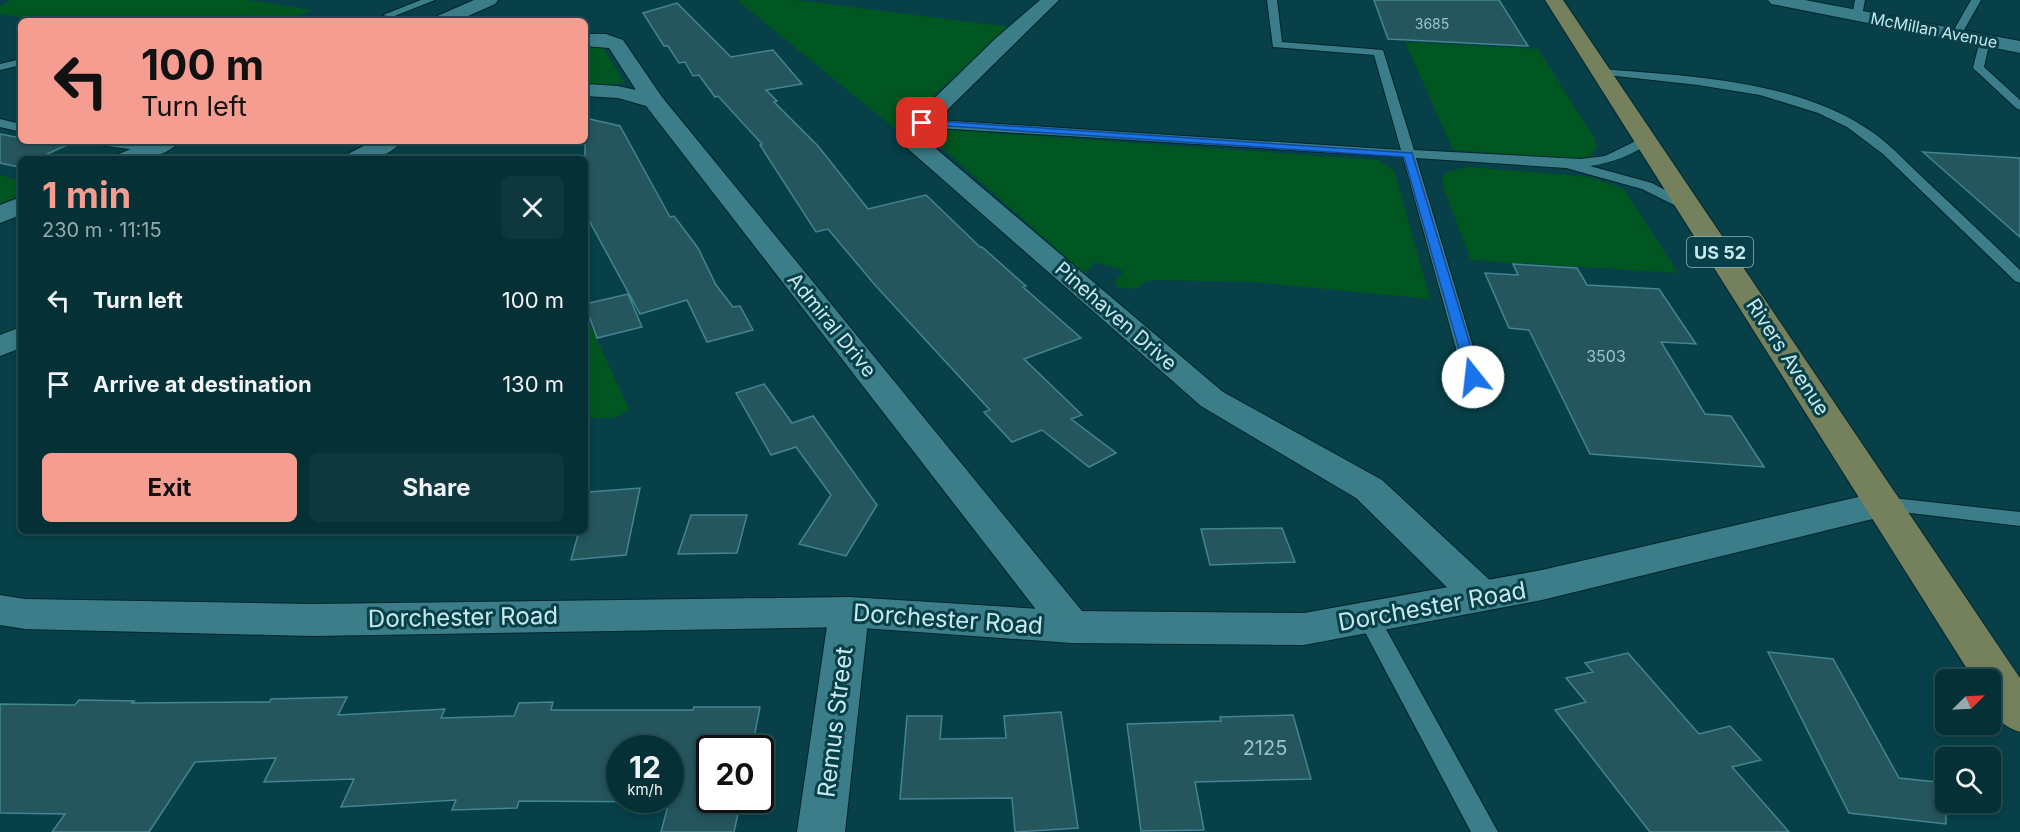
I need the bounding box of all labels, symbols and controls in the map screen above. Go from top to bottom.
street label: McMillan Avenue [1869,8,1999,52]
house number: 3685 [1415,15,1449,32]
text: 100 m [141,39,264,90]
icon: left [42,42,120,120]
text: Turn left [141,90,247,123]
pin [896,97,947,148]
icon: arrive [905,106,938,139]
text: 1 min [42,173,131,217]
button: close [501,176,564,239]
text: 230 m · 11:15 [42,218,162,242]
road number: US 52 [1687,237,1753,267]
street label: Pinehaven Drive [1050,257,1182,375]
street label: Admiral Drive [783,268,881,382]
icon: left [42,284,75,317]
text: Turn left [93,287,183,313]
text: 100 m [502,287,564,313]
street label: Rivers Avenue [1741,294,1835,420]
position arrow [1441,345,1505,409]
house number: 3503 [1586,346,1626,366]
icon: arrive [42,368,75,401]
text: Arrive at destination [93,371,312,397]
text: 130 m [502,371,564,397]
button: Exit [42,453,297,522]
button: Share [309,453,564,522]
street label: Dorchester Road [1336,575,1528,637]
street label: Dorchester Road [852,598,1044,640]
street label: Dorchester Road [368,601,558,633]
street label: Remus Street [811,645,859,799]
north arrow [1935,669,2001,735]
map controls [1935,669,2001,813]
speed limit sign: 20 [696,735,774,813]
house number: 2125 [1243,736,1287,760]
button: search [1935,747,2001,813]
text: 12 [629,749,661,785]
text: km/h [627,780,663,799]

